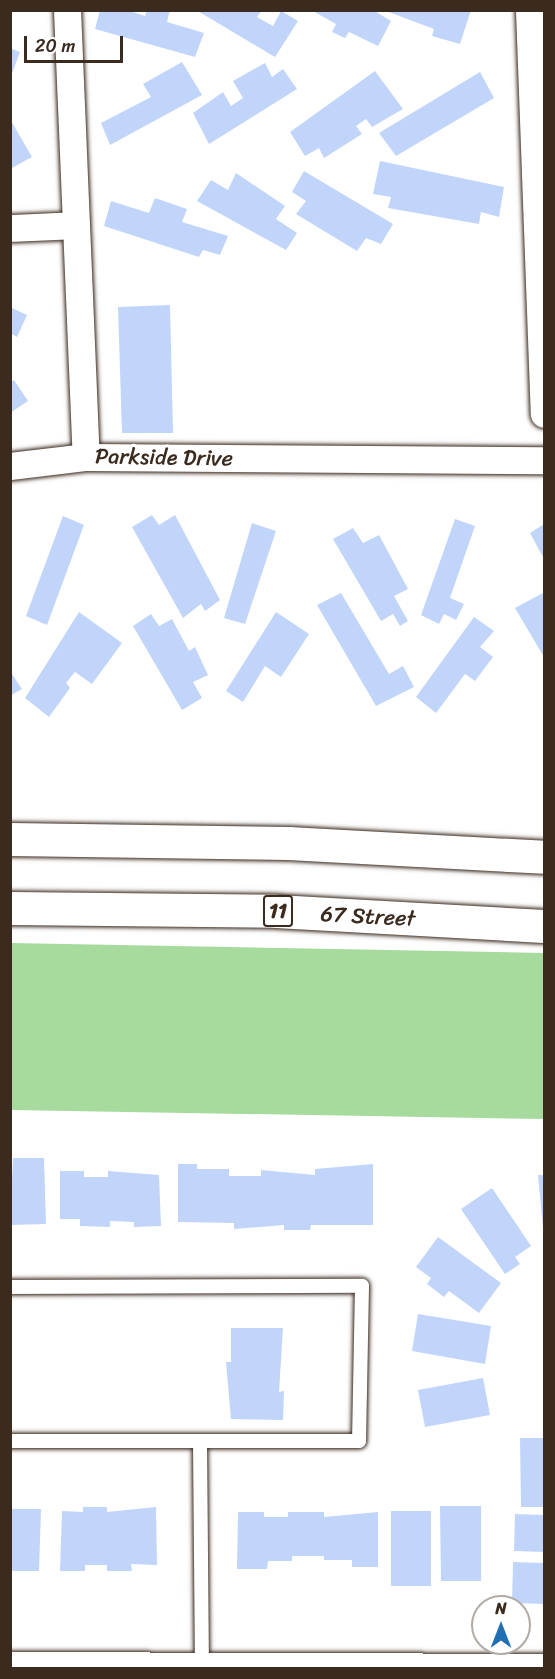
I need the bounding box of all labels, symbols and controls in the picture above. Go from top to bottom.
scale bar [27,24,126,62]
text: 20 m [35,30,75,62]
street label: Parkside Drive [95,443,233,471]
road number: 11 [262,893,294,929]
street label: 67 Street [320,900,416,932]
text: N [495,1594,507,1623]
north arrow [471,1595,531,1655]

